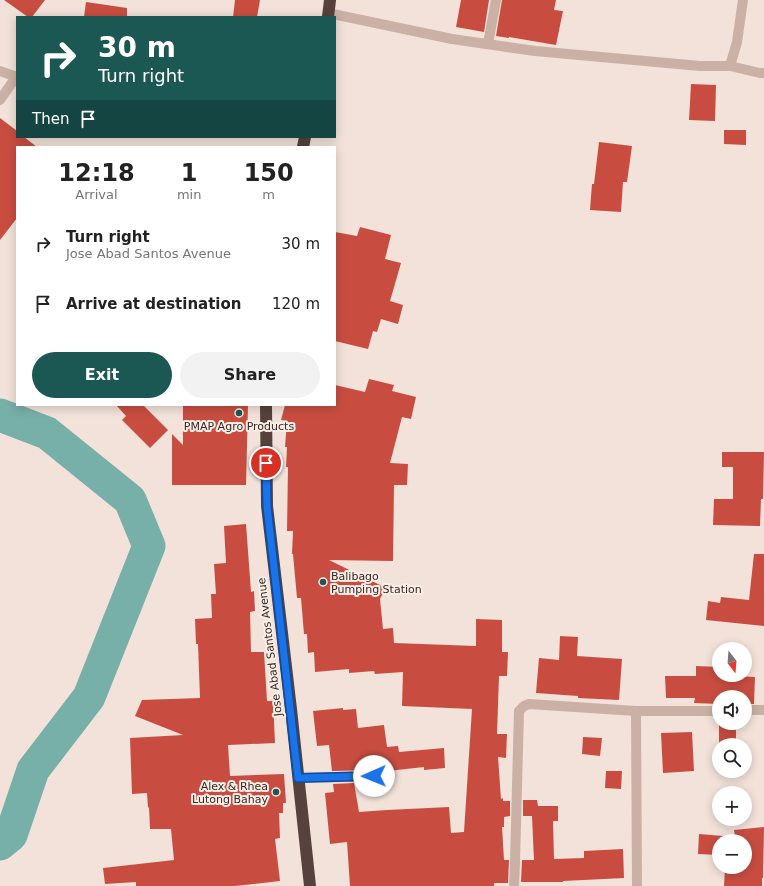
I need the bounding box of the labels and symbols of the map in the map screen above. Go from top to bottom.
marker: PMAP Agro Products [234,408,244,418]
place label: PMAP Agro Products [184,420,294,433]
pin [249,446,283,480]
place label: Balibago Pumping Station [331,570,422,596]
street label: Jose Abad Santos Avenue [255,577,285,718]
marker: Balibago Pumping Station [318,577,328,587]
north arrow [712,642,752,682]
position arrow [353,755,395,797]
place label: Alex & Rhea Lutong Bahay [192,780,268,806]
marker: Alex & Rhea Lutong Bahay [271,787,281,797]

